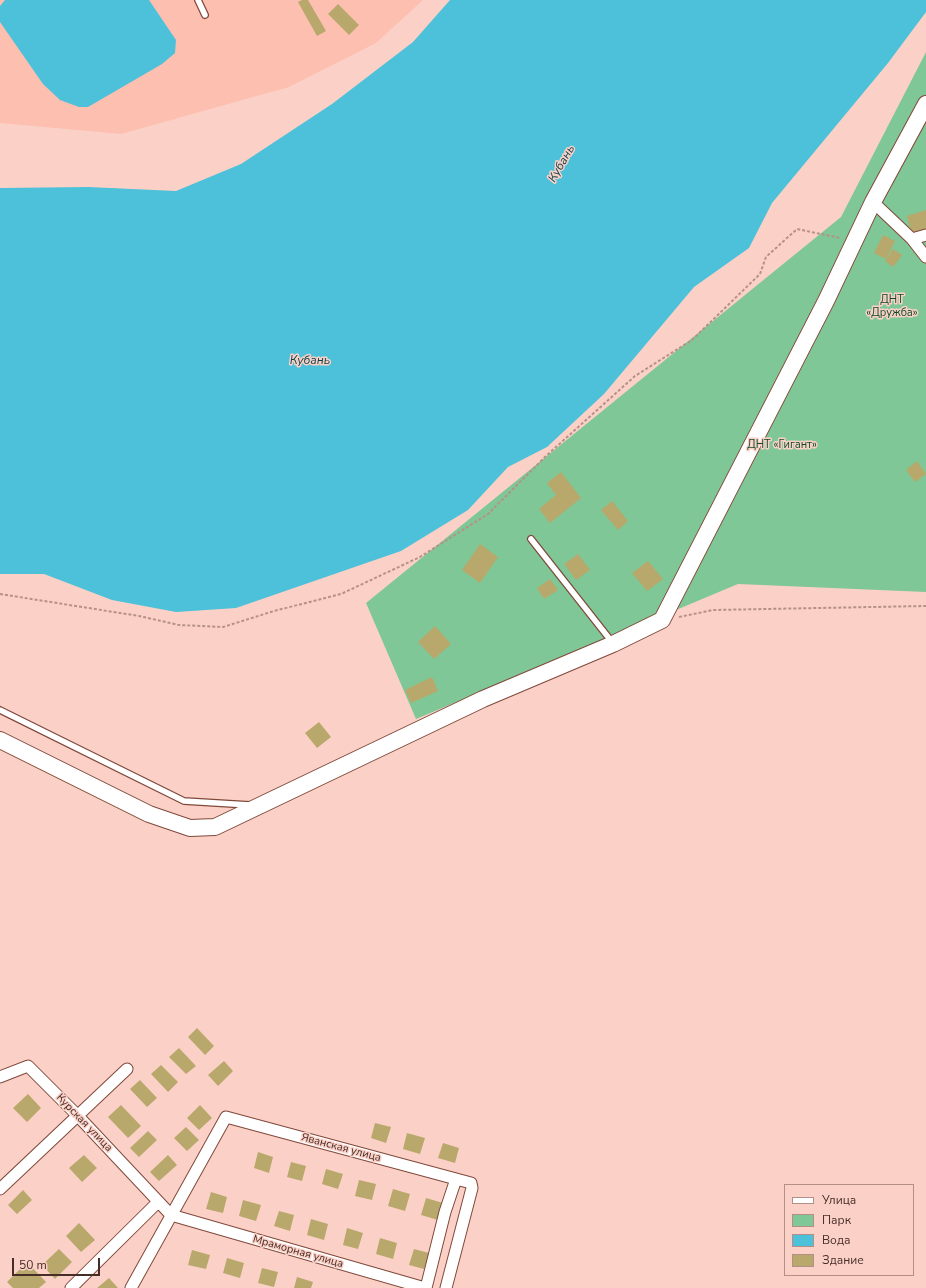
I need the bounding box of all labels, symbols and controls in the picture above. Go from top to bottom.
water label: Кубань [546,143,578,185]
park label: ДНТ «Дружба» [866,293,918,319]
water label: Кубань [290,354,330,368]
park label: ДНТ «Гигант» [747,438,817,452]
street label: Курская улица [53,1091,115,1155]
street label: Яванская улица [300,1131,382,1165]
legend [784,1184,914,1276]
text: Улица [822,1192,856,1208]
text: Парк [822,1212,851,1228]
text: Вода [822,1232,850,1248]
street label: Мраморная улица [251,1233,345,1271]
scale bar [14,1250,102,1276]
text: Здание [822,1252,864,1268]
text: 50 m [19,1257,47,1273]

